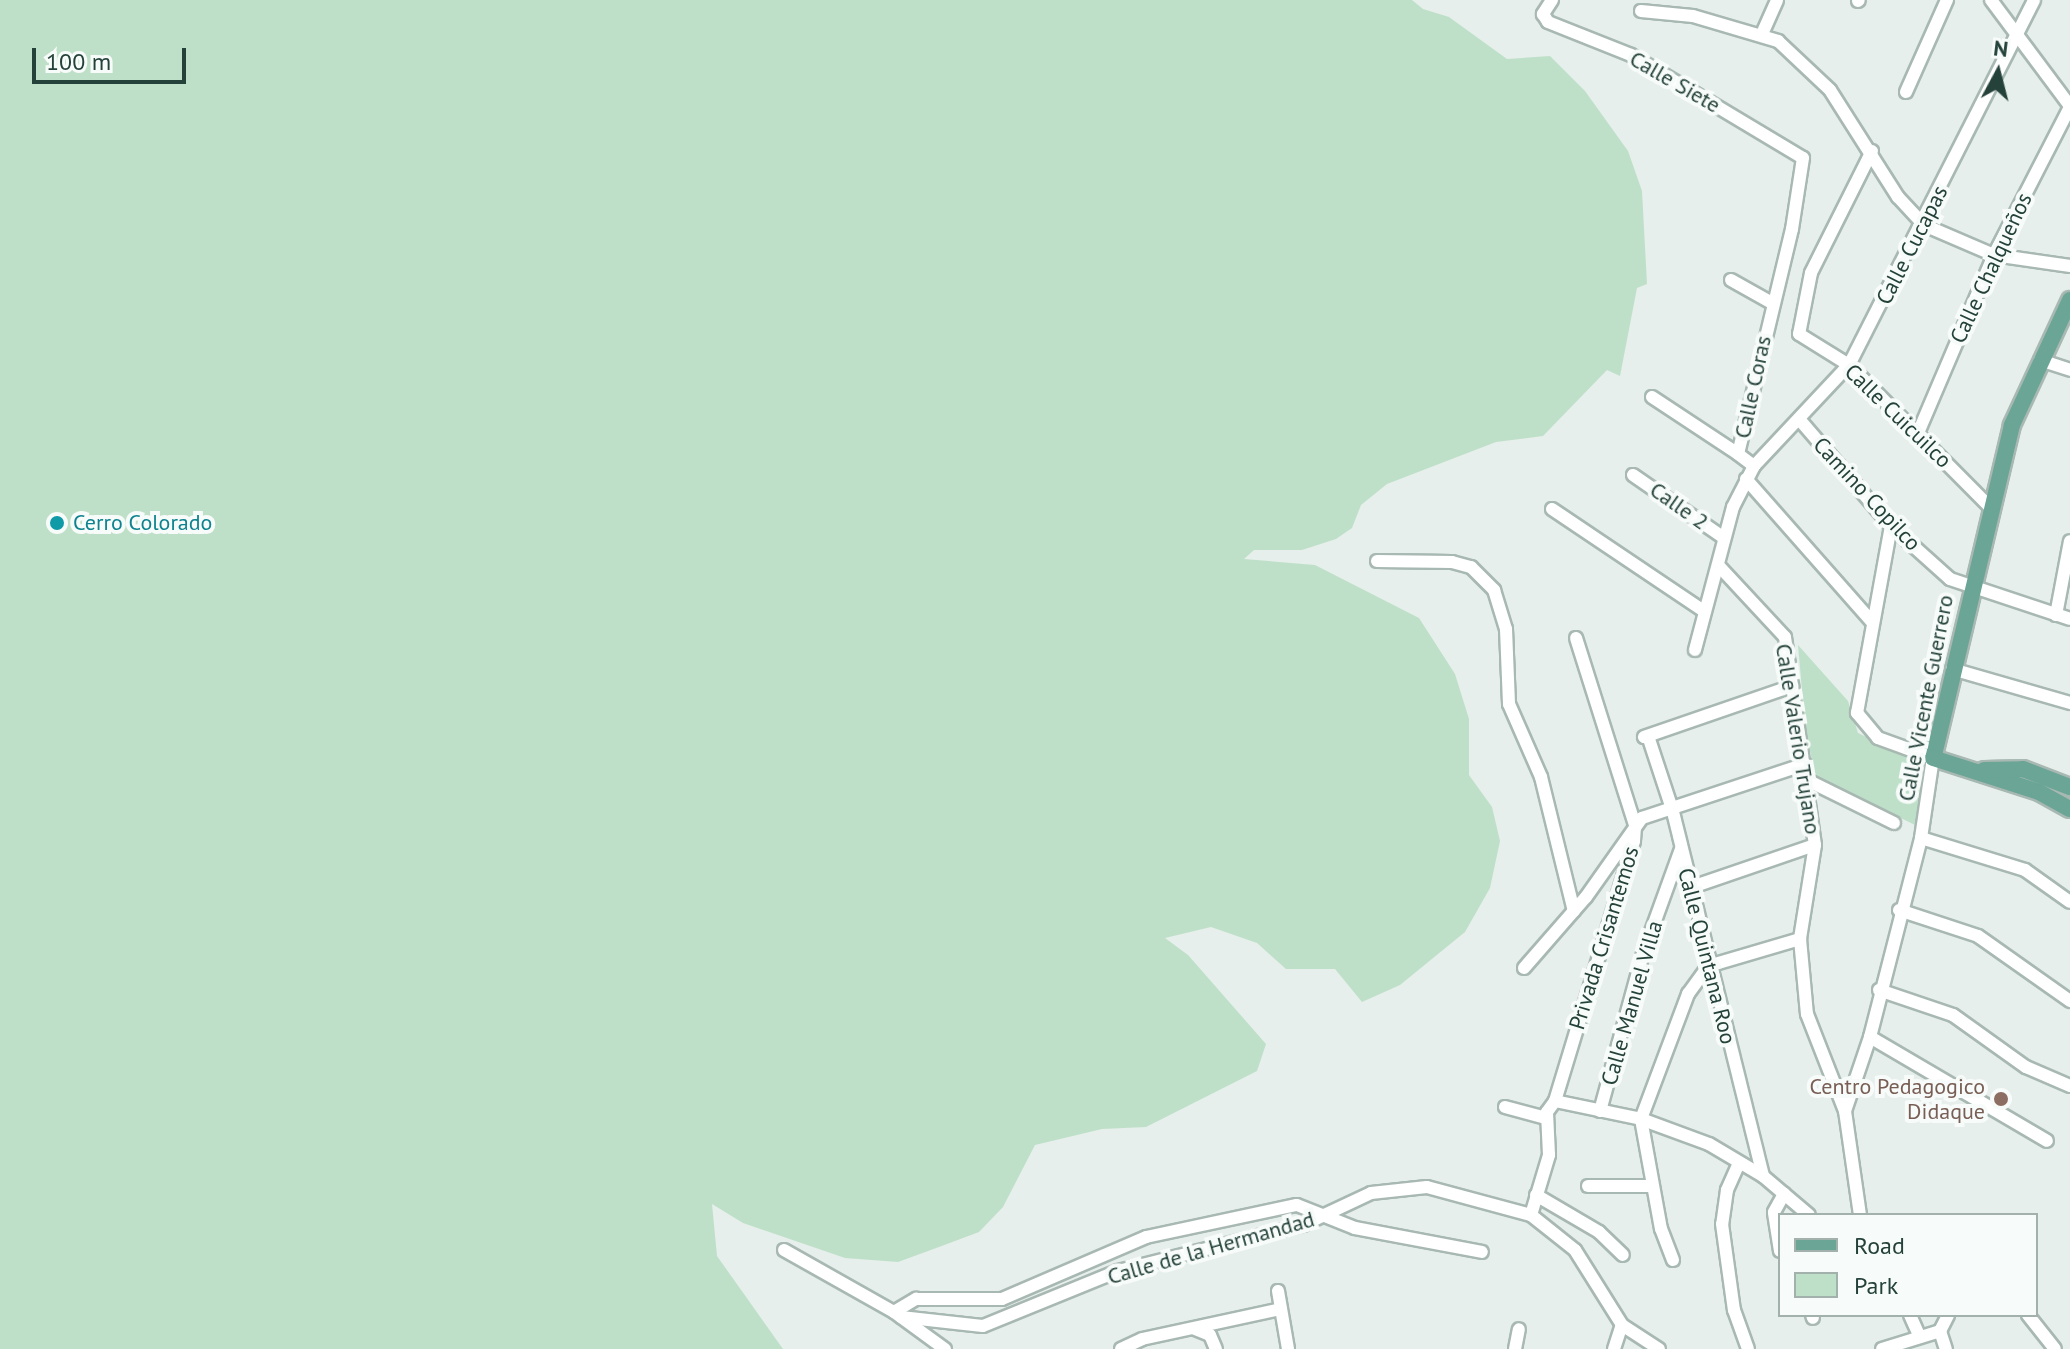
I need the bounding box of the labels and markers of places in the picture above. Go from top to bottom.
place label: Cerro Colorado [73,510,212,536]
marker: Cerro Colorado [48,514,66,532]
place label: Centro Pedagogico Didaque [1809,1073,1985,1124]
marker: Centro Pedagogico Didaque [1992,1090,2010,1108]

